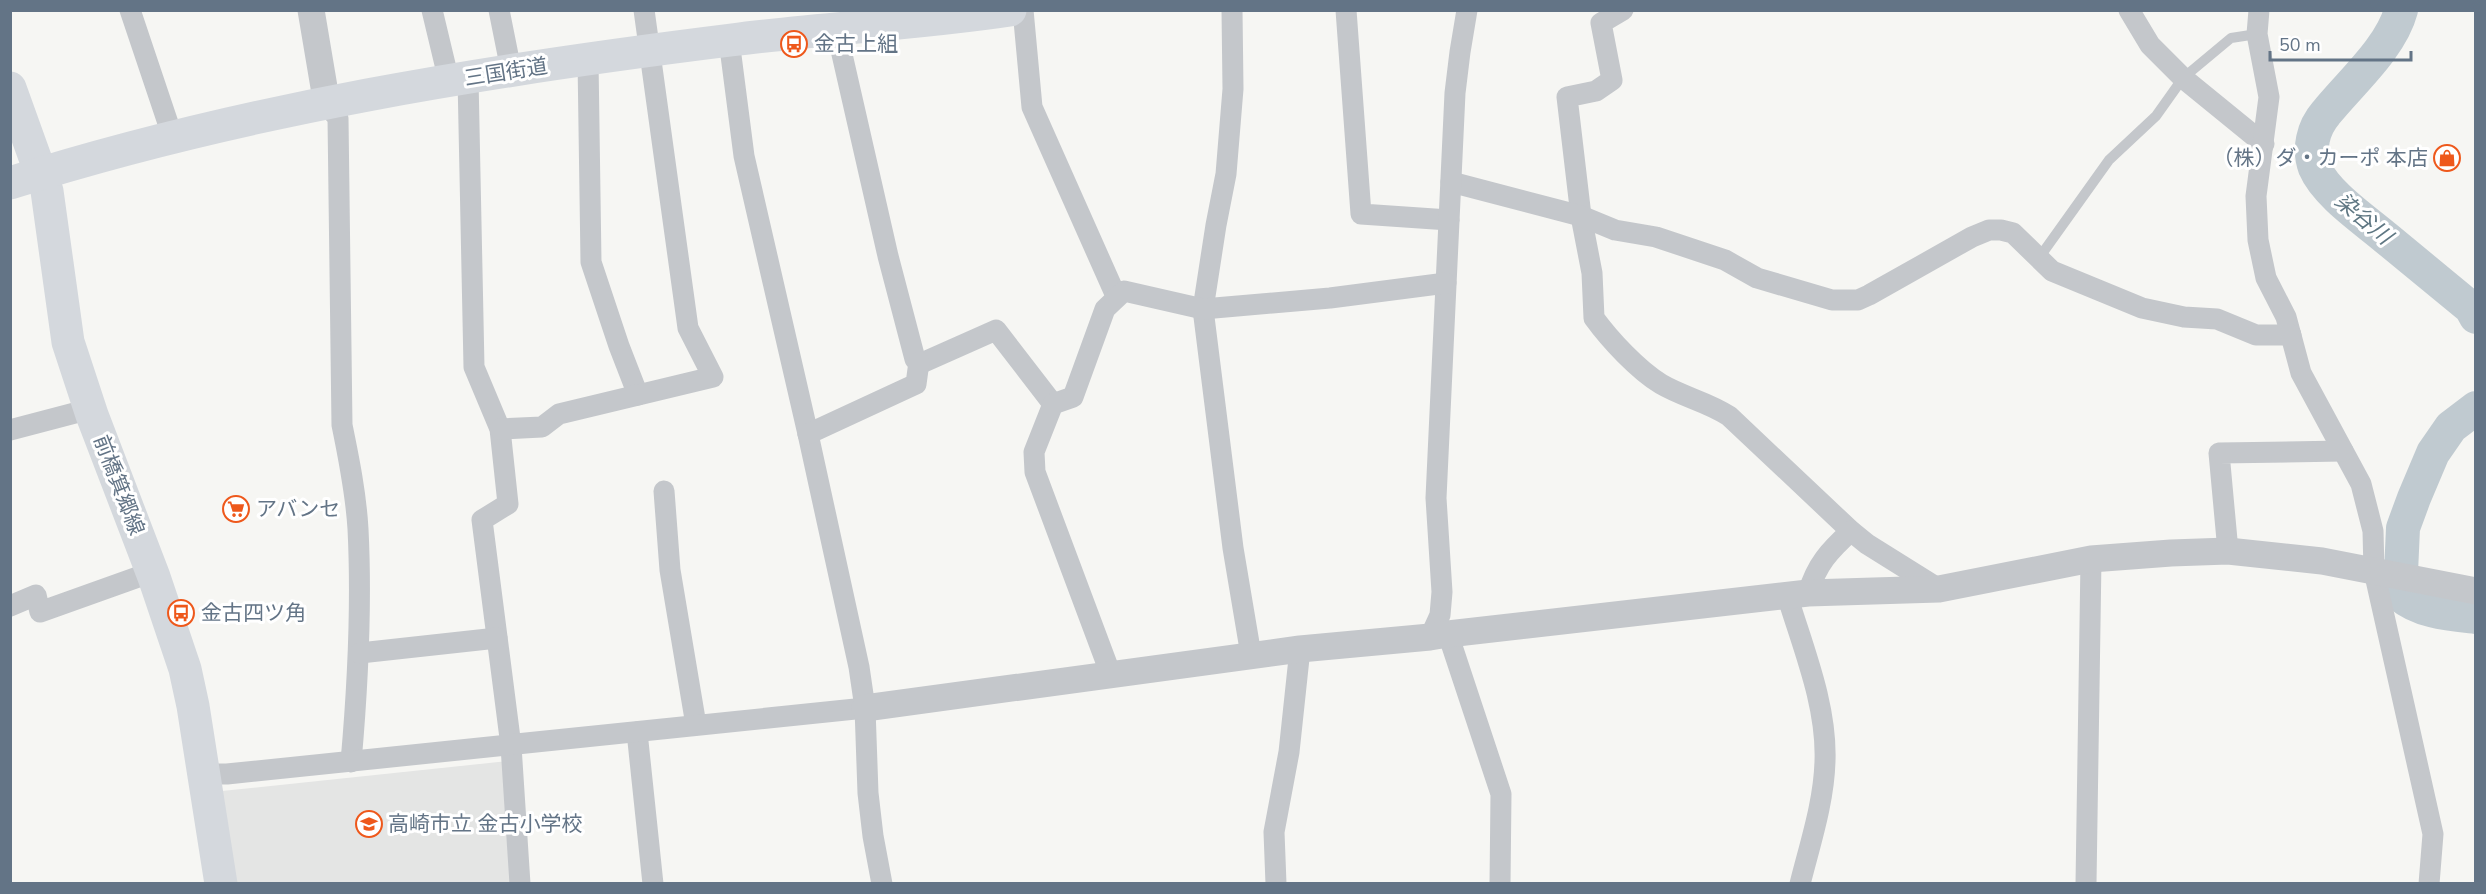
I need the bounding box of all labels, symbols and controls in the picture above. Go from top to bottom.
scale bar [2270,24,2411,62]
bus stop icon: 金古上組 [779,29,809,59]
place label: 金古上組 [814,30,898,58]
text: 50 m [2279,33,2321,57]
street label: 三国街道 [462,52,550,92]
shop icon: （株）ダ・カーポ 本店 [2432,143,2462,173]
place label: （株）ダ・カーポ 本店 [2213,144,2428,172]
water label: 染谷川 [2328,186,2400,253]
street label: 前橋箕郷線 [87,431,151,539]
supermarket icon: アバンセ [221,494,251,524]
place label: アバンセ [256,495,340,523]
bus stop icon: 金古四ツ角 [166,598,196,628]
place label: 金古四ツ角 [201,599,306,627]
school or university icon: 高崎市立 金古小学校 [354,809,384,839]
place label: 高崎市立 金古小学校 [388,810,582,838]

